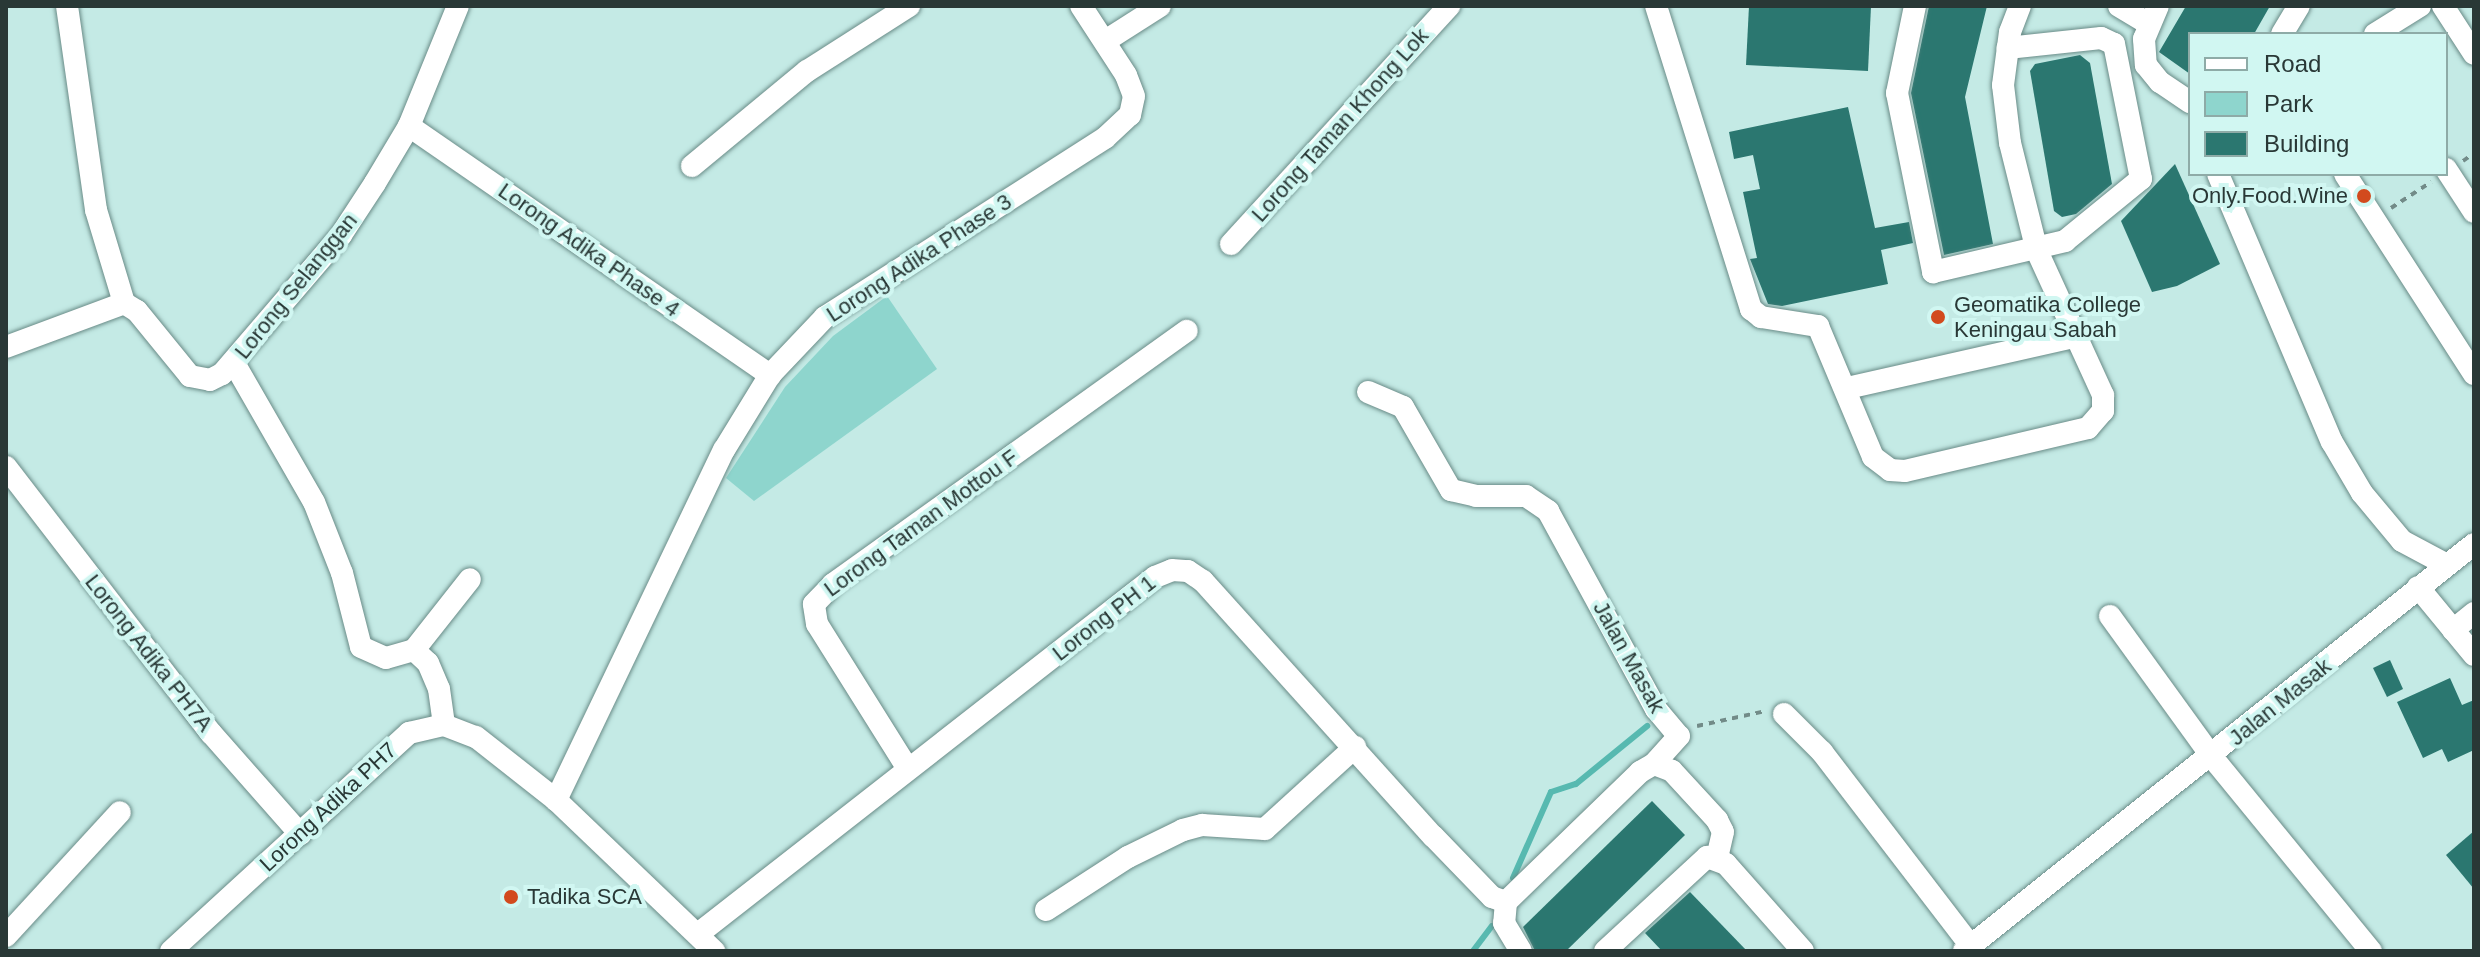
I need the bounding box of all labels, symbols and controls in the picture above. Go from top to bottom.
street label: Lorong Taman Khong Lok [1246,23,1434,227]
legend [2188,32,2448,176]
text: Road [2264,50,2321,77]
text: Park [2264,90,2313,117]
text: Building [2264,130,2349,157]
street label: Lorong Adika Phase 4 [493,177,685,323]
place label: Only.Food.Wine [2192,183,2348,209]
marker: Only.Food.Wine [2355,187,2373,205]
street label: Lorong Adika Phase 3 [821,188,1017,328]
street label: Lorong Selanggan [229,208,363,364]
place label: Geomatika College Keningau Sabah [1954,291,2141,342]
marker: Geomatika College Keningau Sabah [1929,308,1947,326]
street label: Lorong Taman Mottou F [819,444,1023,602]
street label: Lorong Adika PH7A [79,569,219,737]
street label: Lorong PH 1 [1047,570,1161,666]
street label: Jalan Masak [1588,597,1670,717]
street label: Jalan Masak [2224,653,2336,751]
street label: Lorong Adika PH7 [254,736,402,878]
place label: Tadika SCA [527,884,642,910]
marker: Tadika SCA [502,888,520,906]

